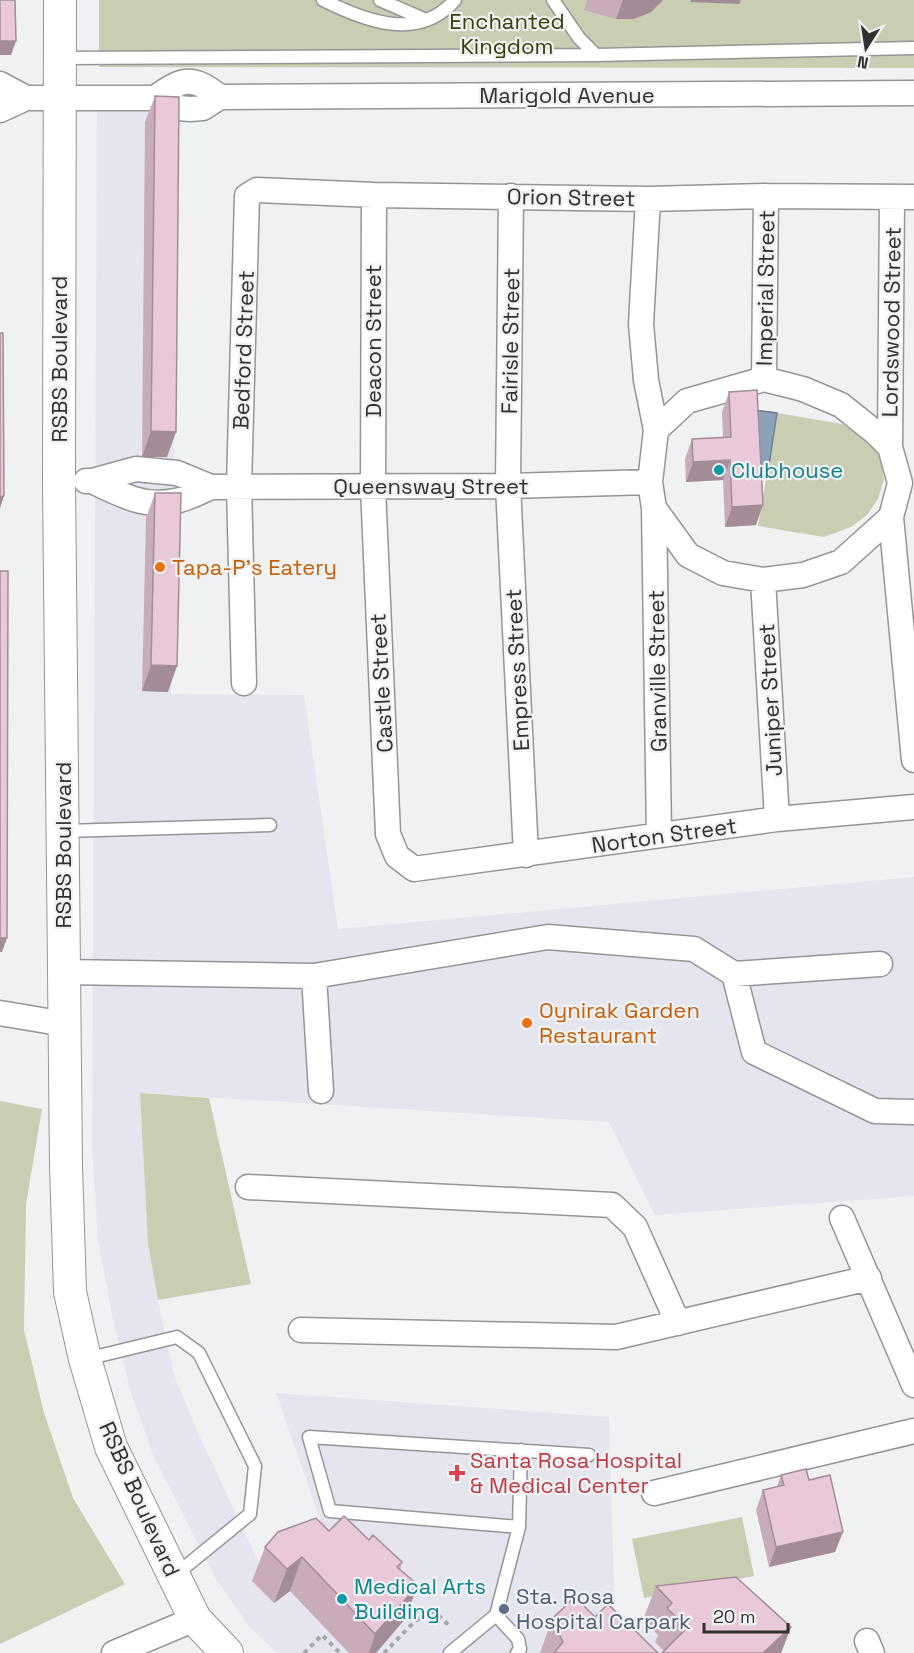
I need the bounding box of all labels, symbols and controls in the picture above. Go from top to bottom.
park label: Enchanted Kingdom [449,7,565,60]
north arrow [836,18,896,78]
text: N [856,51,870,74]
street label: Marigold Avenue [479,81,655,109]
street label: Orion Street [507,182,635,212]
street label: Imperial Street [750,210,780,366]
street label: Lordswood Street [875,226,907,418]
street label: Deacon Street [359,264,387,418]
street label: Fairisle Street [495,268,525,414]
street label: Bedford Street [226,270,260,430]
street label: RSBS Boulevard [45,276,73,442]
place label: Clubhouse [731,456,843,484]
marker: Clubhouse [712,463,726,477]
street label: Queensway Street [333,472,529,500]
place label: Tapa-P's Eatery [172,553,337,581]
marker: Tapa-P's Eatery [153,560,167,574]
street label: Empress Street [499,588,535,752]
street label: Granville Street [642,590,672,752]
street label: Castle Street [363,613,399,753]
street label: Juniper Street [752,623,788,777]
street label: RSBS Boulevard [49,762,77,928]
street label: Norton Street [590,811,738,859]
place label: Oynirak Garden Restaurant [539,996,700,1049]
marker: Oynirak Garden Restaurant [520,1016,534,1030]
street label: RSBS Boulevard [93,1417,187,1581]
place label: Santa Rosa Hospital & Medical Center [470,1446,682,1499]
marker: Santa Rosa Hospital & Medical Center [448,1464,466,1482]
place label: Medical Arts Building [354,1572,486,1625]
place label: Sta. Rosa Hospital Carpark [516,1582,691,1635]
marker: Medical Arts Building [335,1592,349,1606]
scale bar [704,1596,788,1634]
marker: Sta. Rosa Hospital Carpark [497,1602,511,1616]
text: 20 m [713,1605,756,1628]

